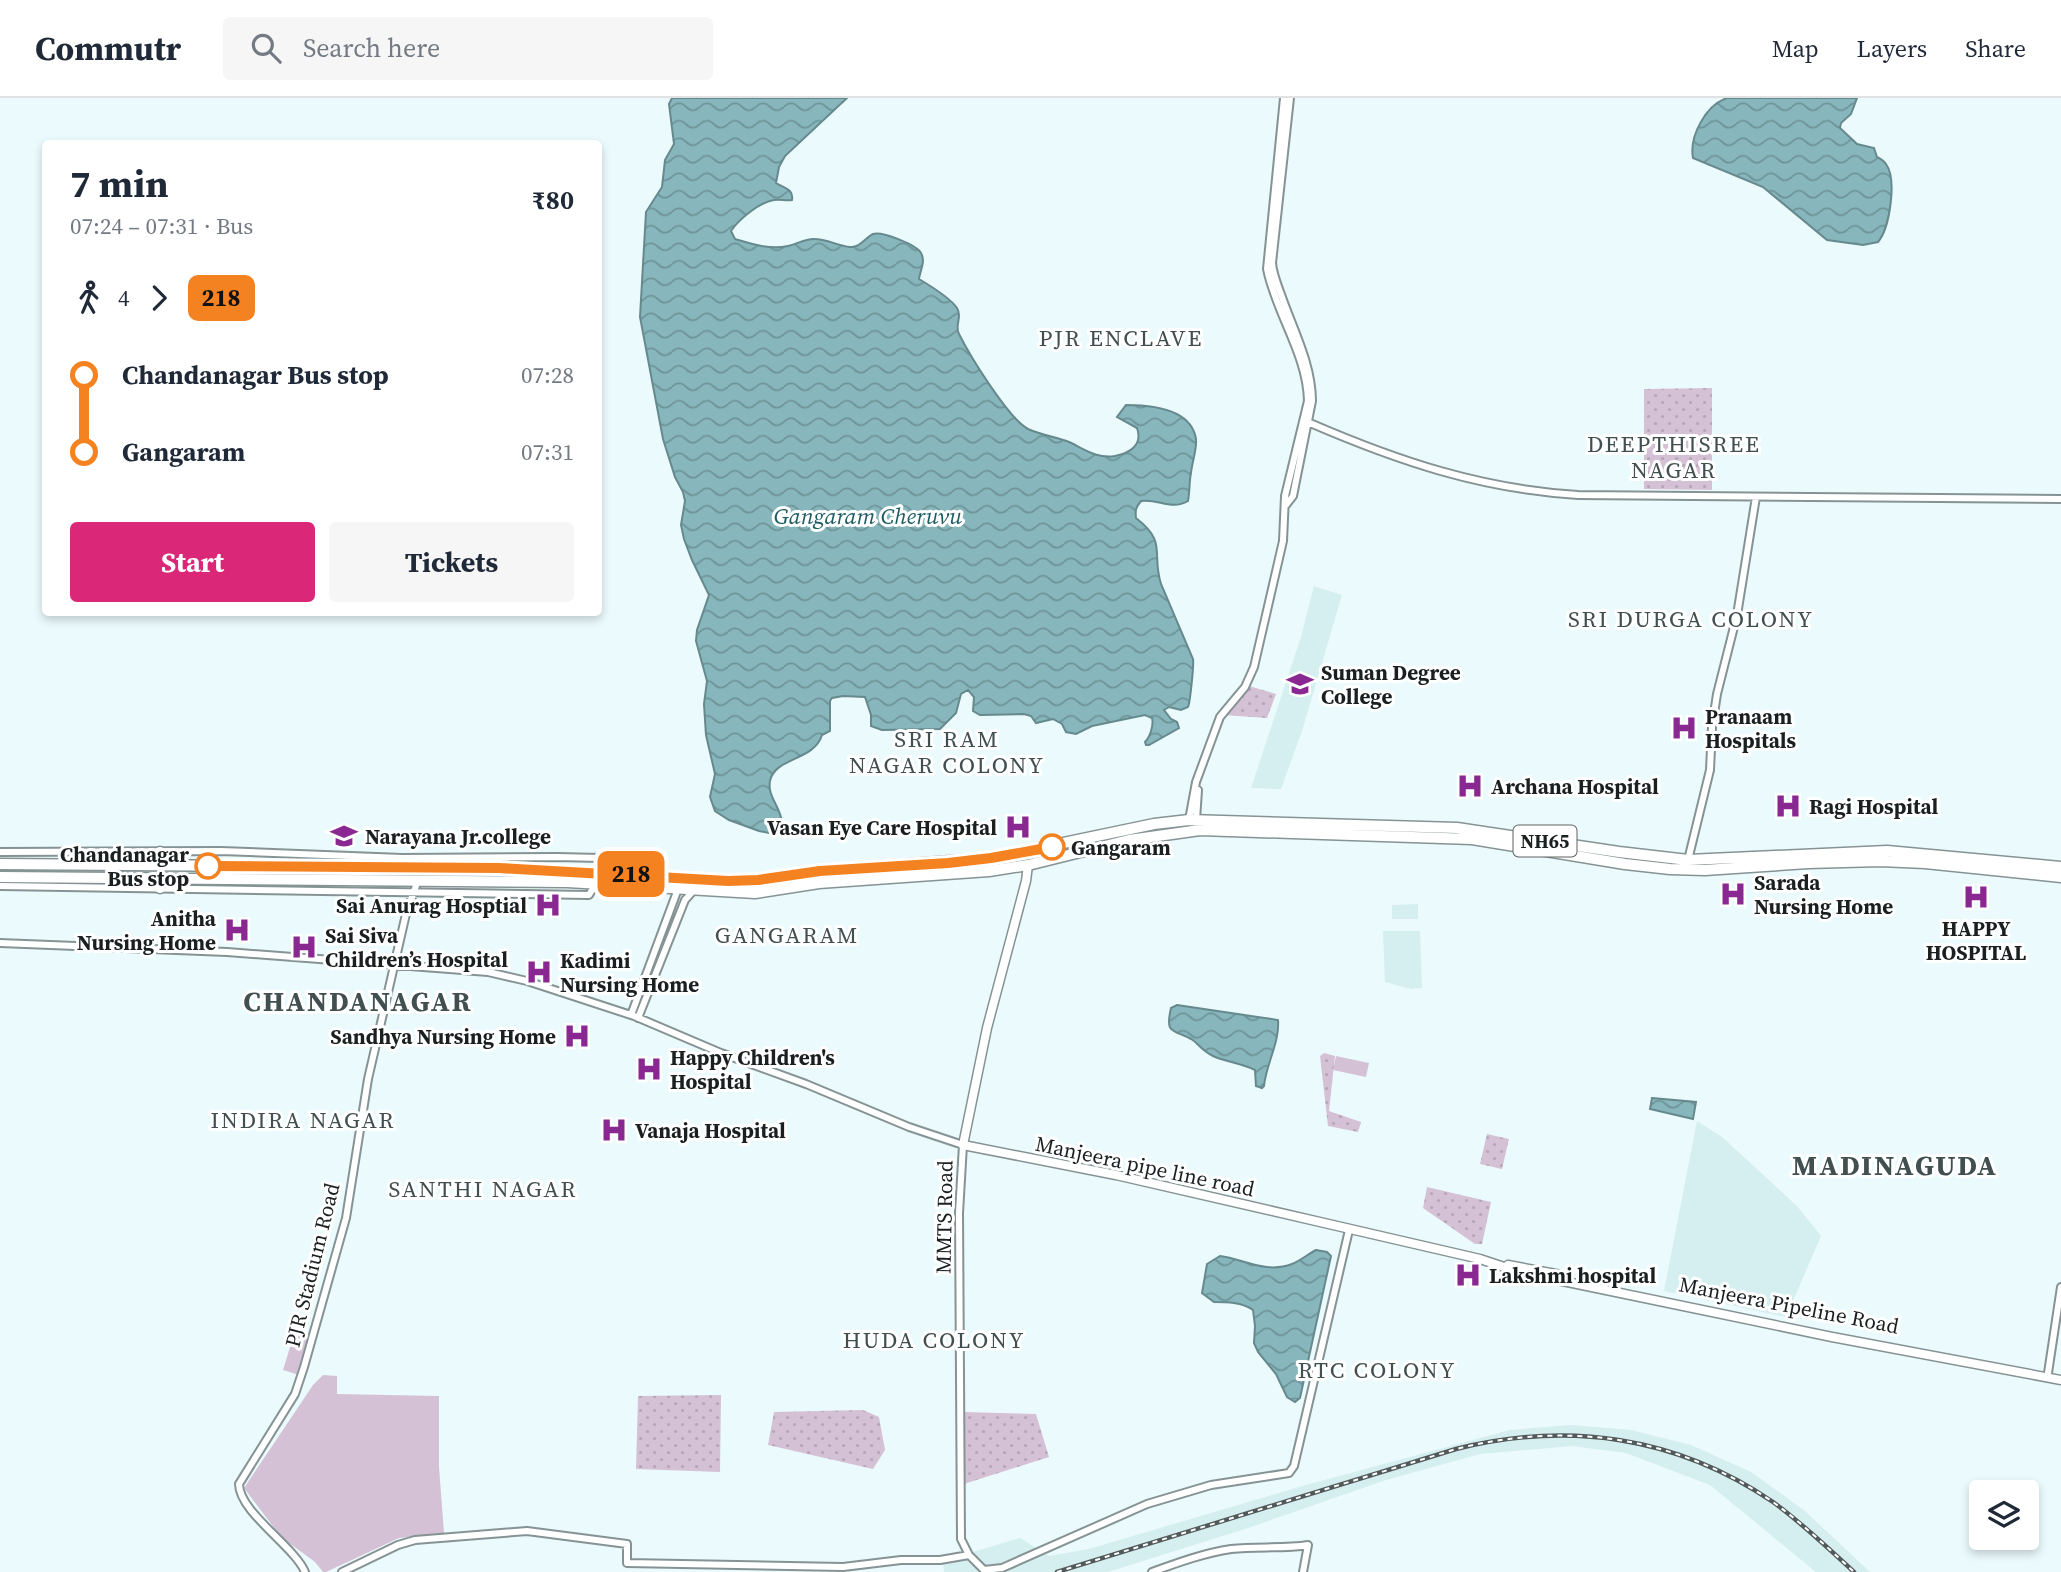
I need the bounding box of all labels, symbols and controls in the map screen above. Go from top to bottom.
search box [223,17,713,80]
text: Commutr [35,26,181,71]
icon: search [247,29,285,67]
text: Search here [303,30,440,66]
text: Map [1772,32,1819,65]
text: Layers [1857,32,1927,65]
text: Share [1965,32,2026,65]
text: 7 min [70,158,169,210]
text: ₹80 [532,182,574,218]
text: 07:24 – 07:31 · Bus [70,210,253,242]
icon: walk [70,279,108,317]
icon: forward [140,279,178,317]
text: 218 [202,281,241,314]
text: 4 [118,282,130,314]
district label: PJR ENCLAVE [1039,322,1203,354]
text: Chandanagar Bus stop [122,357,389,393]
text: 07:28 [521,359,574,391]
district label: DEEPTHISREE NAGAR [1587,428,1761,486]
text: Gangaram [122,434,245,470]
text: 07:31 [521,436,574,468]
water label: Gangaram Cheruvu [774,500,962,532]
button: Start [70,522,315,602]
button: Tickets [329,522,574,602]
district label: SRI DURGA COLONY [1568,603,1814,635]
place label: Suman Degree College [1321,658,1461,711]
school or university icon: Suman Degree College [1285,669,1315,699]
place label: Pranaam Hospitals [1705,702,1797,755]
hospital icon: Pranaam Hospitals [1669,713,1699,743]
district label: SRI RAM NAGAR COLONY [849,723,1045,781]
hospital icon: Archana Hospital [1455,771,1485,801]
place label: Archana Hospital [1491,772,1659,801]
hospital icon: Ragi Hospital [1773,791,1803,821]
place label: Ragi Hospital [1809,792,1939,821]
hospital icon: Vasan Eye Care Hospital [1003,812,1033,842]
place label: Vasan Eye Care Hospital [767,813,997,842]
school or university icon: Narayana Jr.college [329,821,359,851]
place label: Narayana Jr.college [365,822,551,851]
road number: NH65 [1514,826,1576,856]
place label: Gangaram [1071,833,1171,862]
marker: Gangaram [1039,834,1065,860]
place label: Chandanagar Bus stop [60,840,189,893]
line badge: 218 [591,851,671,897]
marker: Chandanagar Bus stop [195,853,221,879]
text: 218 [611,857,651,890]
place label: Sarada Nursing Home [1754,868,1893,921]
hospital icon: Sarada Nursing Home [1718,879,1748,909]
hospital icon: HAPPY HOSPITAL [1961,882,1991,912]
hospital icon: Sai Anurag Hosptial [533,890,563,920]
place label: Sai Anurag Hosptial [336,891,527,920]
place label: Anitha Nursing Home [77,904,217,957]
place label: HAPPY HOSPITAL [1926,914,2026,967]
hospital icon: Anitha Nursing Home [222,915,252,945]
district label: GANGARAM [715,919,859,951]
place label: Sai Siva Children’s Hospital [325,921,508,974]
hospital icon: Sai Siva Children’s Hospital [289,932,319,962]
place label: Kadimi Nursing Home [560,946,699,999]
hospital icon: Kadimi Nursing Home [524,957,554,987]
district label: CHANDANAGAR [243,982,473,1020]
hospital icon: Sandhya Nursing Home [562,1021,592,1051]
place label: Sandhya Nursing Home [330,1022,556,1051]
place label: Happy Children's Hospital [670,1043,835,1096]
hospital icon: Happy Children's Hospital [634,1054,664,1084]
district label: INDIRA NAGAR [210,1104,396,1136]
hospital icon: Vanaja Hospital [599,1115,629,1145]
place label: Vanaja Hospital [635,1116,786,1145]
street label: Manjeera pipe line road [1033,1129,1257,1203]
district label: MADINAGUDA [1792,1146,1998,1184]
street label: MMTS Road [929,1160,959,1274]
district label: SANTHI NAGAR [389,1173,577,1205]
street label: PJR Stadium Road [278,1180,346,1350]
hospital icon: Lakshmi hospital [1453,1260,1483,1290]
place label: Lakshmi hospital [1489,1261,1656,1290]
street label: Manjeera Pipeline Road [1677,1269,1901,1341]
district label: HUDA COLONY [843,1324,1025,1356]
district label: RTC COLONY [1298,1354,1456,1386]
map controls [1969,1480,2039,1550]
button: layers [1969,1480,2039,1550]

